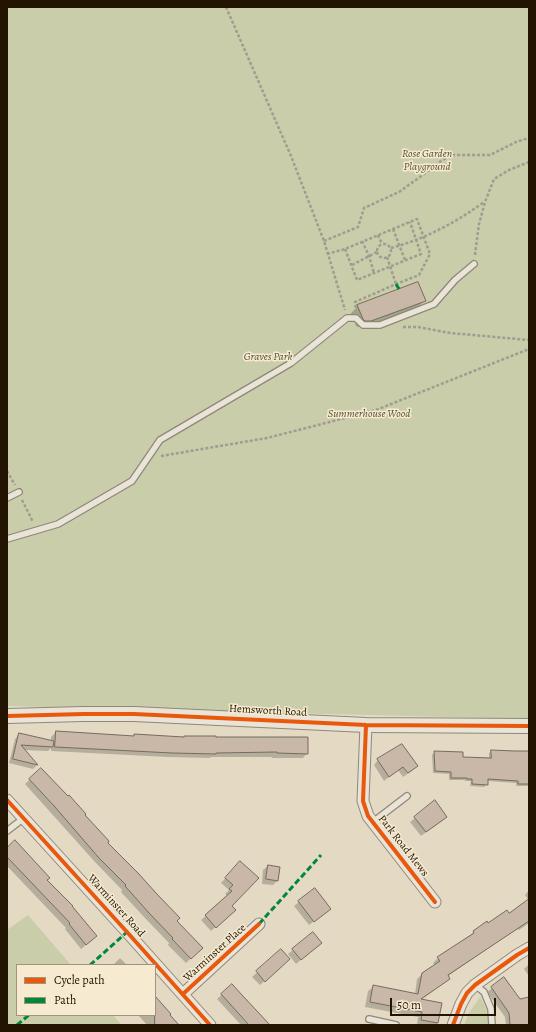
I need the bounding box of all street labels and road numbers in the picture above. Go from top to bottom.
street label: Hemsworth Road [228,702,308,720]
street label: Park Road Mews [375,813,431,879]
street label: Warminster Road [85,872,147,940]
street label: Warminster Place [181,921,249,985]

